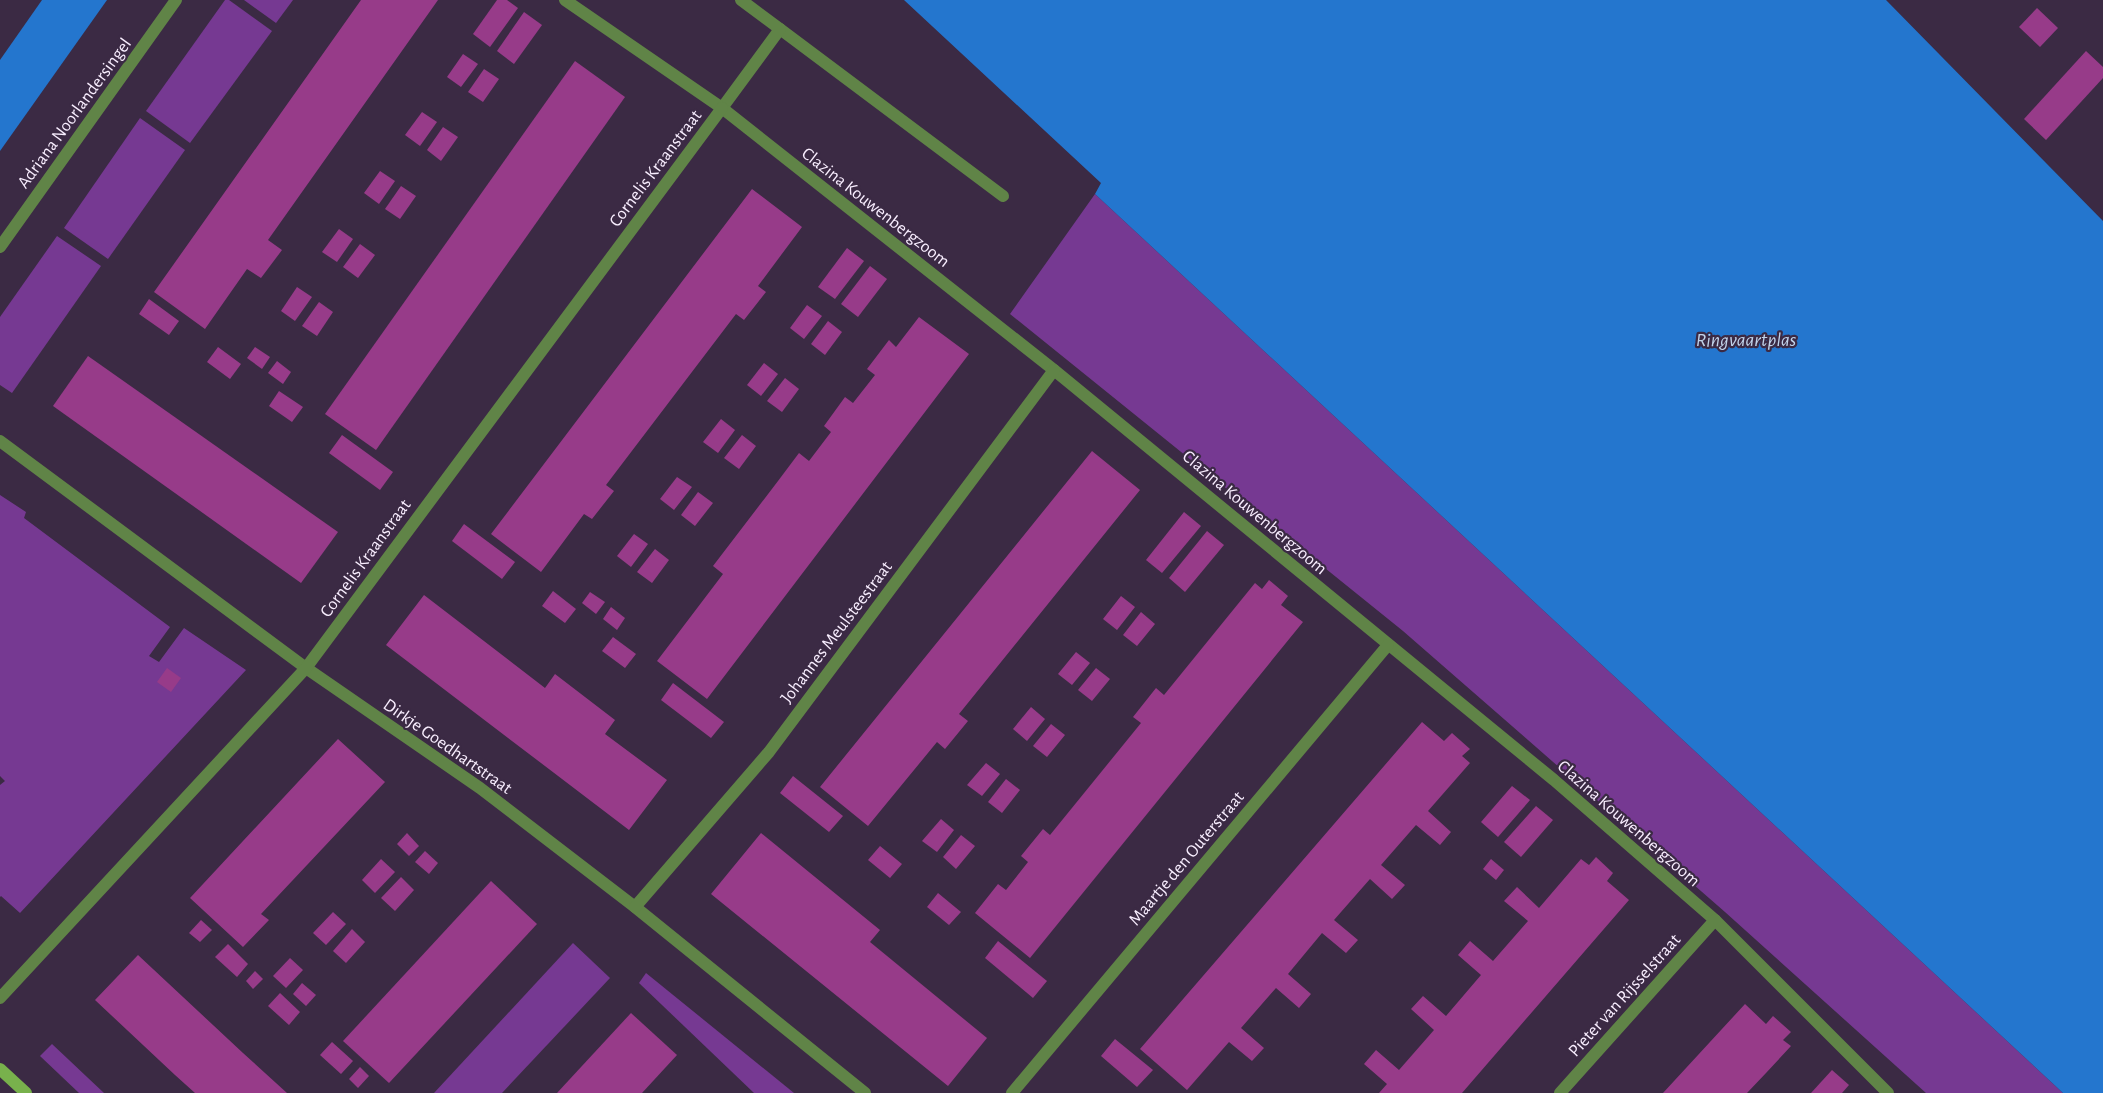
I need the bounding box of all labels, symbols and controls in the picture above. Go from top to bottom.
street label: Adriana Noorlandersingel [14,35,135,192]
street label: Cornelis Kraanstraat [606,107,706,230]
street label: Clazina Kouwenbergzoom [798,145,953,271]
water label: Ringvaartplas [1696,330,1797,350]
street label: Clazina Kouwenbergzoom [1179,447,1330,578]
street label: Cornelis Kraanstraat [317,496,415,621]
street label: Johannes Meulsteestraat [778,558,896,707]
street label: Dirkje Goedhartstraat [380,696,515,798]
street label: Clazina Kouwenbergzoom [1554,757,1703,890]
street label: Maartje den Outerstraat [1126,788,1248,929]
street label: Pieter van Rijsselstraat [1565,931,1684,1060]

